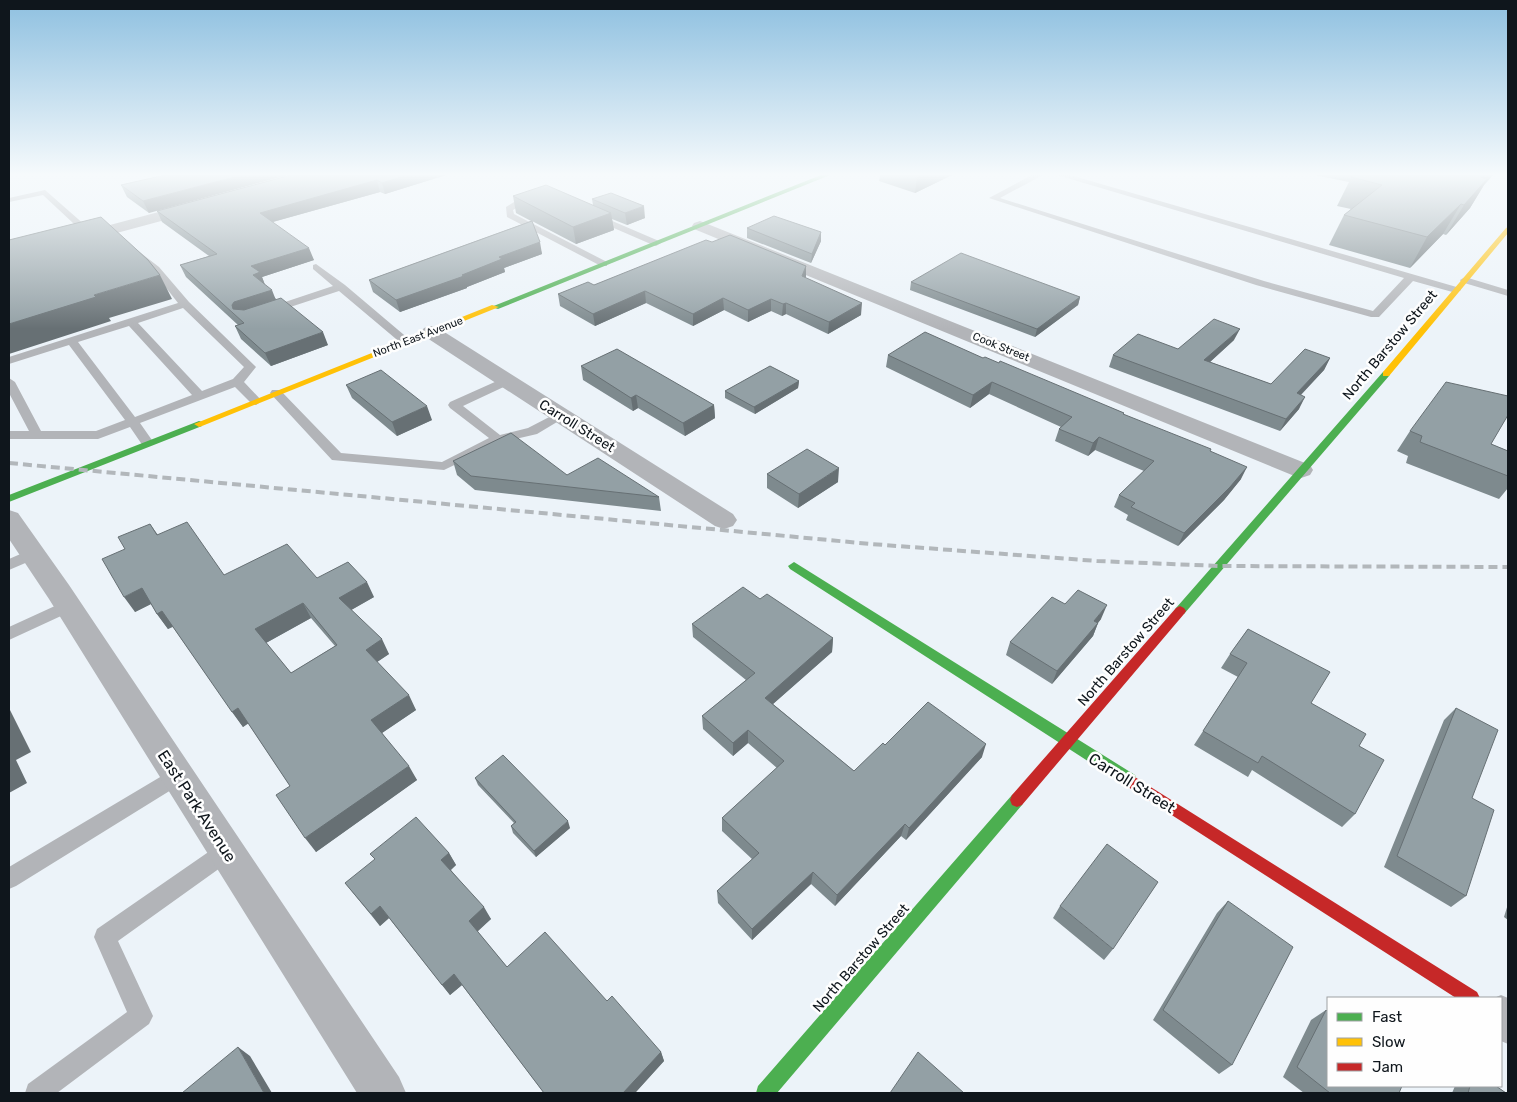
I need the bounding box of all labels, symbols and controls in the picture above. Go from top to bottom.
street label: North Barstow Street [1339,286,1441,403]
street label: North East Avenue [371,314,465,360]
street label: Cook Street [971,330,1032,365]
street label: Carroll Street [536,396,619,456]
street label: North Barstow Street [1074,594,1178,710]
street label: East Park Avenue [154,747,240,866]
street label: Carroll Street [1085,749,1179,817]
street label: North Barstow Street [809,900,913,1016]
legend [1327,997,1502,1087]
text: Fast [1372,1008,1402,1026]
text: Slow [1372,1033,1405,1051]
text: Jam [1372,1058,1403,1076]

